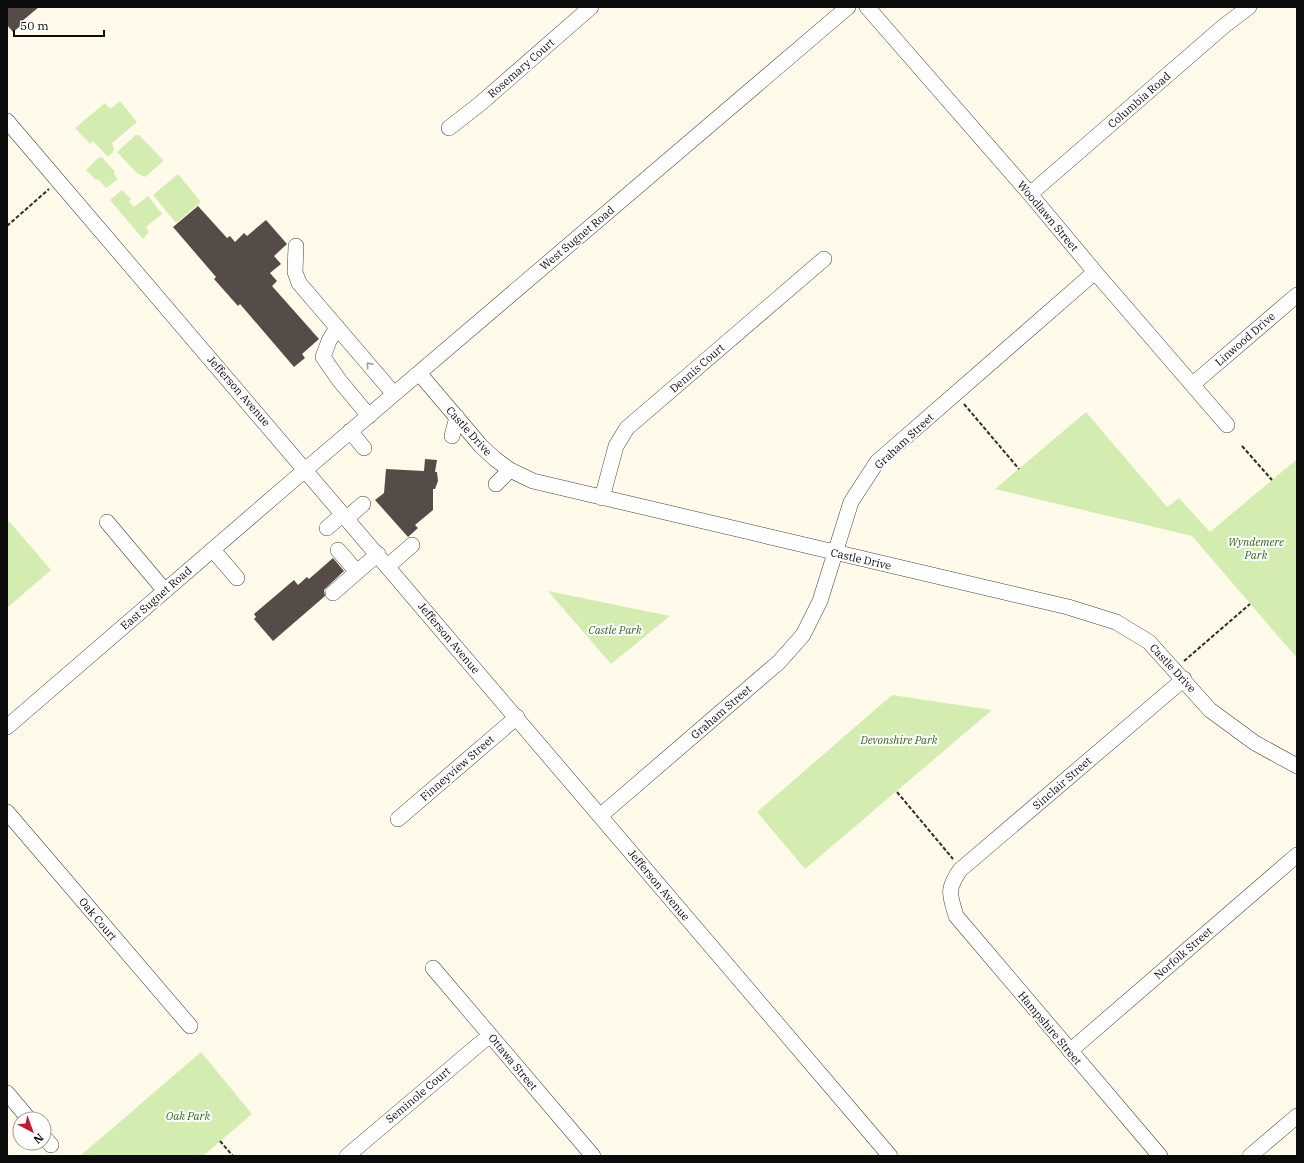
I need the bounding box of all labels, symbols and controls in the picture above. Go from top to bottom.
scale bar [14,12,104,38]
text: 50 m [20,18,49,33]
street label: Rosemary Court [485,35,557,101]
street label: Columbia Road [1105,69,1174,131]
street label: Woodlawn Street [1014,178,1082,254]
street label: West Sugnet Road [537,203,617,273]
street label: Linwood Drive [1212,309,1278,369]
street label: Dennis Court [667,340,727,396]
street label: Jefferson Avenue [205,353,273,429]
one-way arrow [366,362,373,369]
street label: Castle Drive [443,403,495,459]
street label: Graham Street [872,410,937,472]
park label: Wyndemere Park [1228,535,1284,562]
street label: Castle Drive [829,545,893,573]
street label: East Sugnet Road [118,563,195,633]
street label: Jefferson Avenue [415,599,483,677]
park label: Castle Park [588,623,642,637]
street label: Castle Drive [1147,641,1199,695]
street label: Graham Street [688,682,754,742]
street label: Finneyview Street [417,732,497,804]
park label: Devonshire Park [859,733,938,747]
street label: Sinclair Street [1030,753,1095,812]
street label: Jefferson Avenue [625,846,693,924]
street label: Oak Court [76,895,120,943]
street label: Norfolk Street [1151,924,1215,982]
street label: Hampshire Street [1015,988,1085,1068]
street label: Ottawa Street [485,1031,541,1093]
street label: Seminole Court [383,1064,453,1126]
park label: Oak Park [166,1109,210,1123]
north arrow [12,1111,52,1151]
text: N [30,1130,46,1147]

